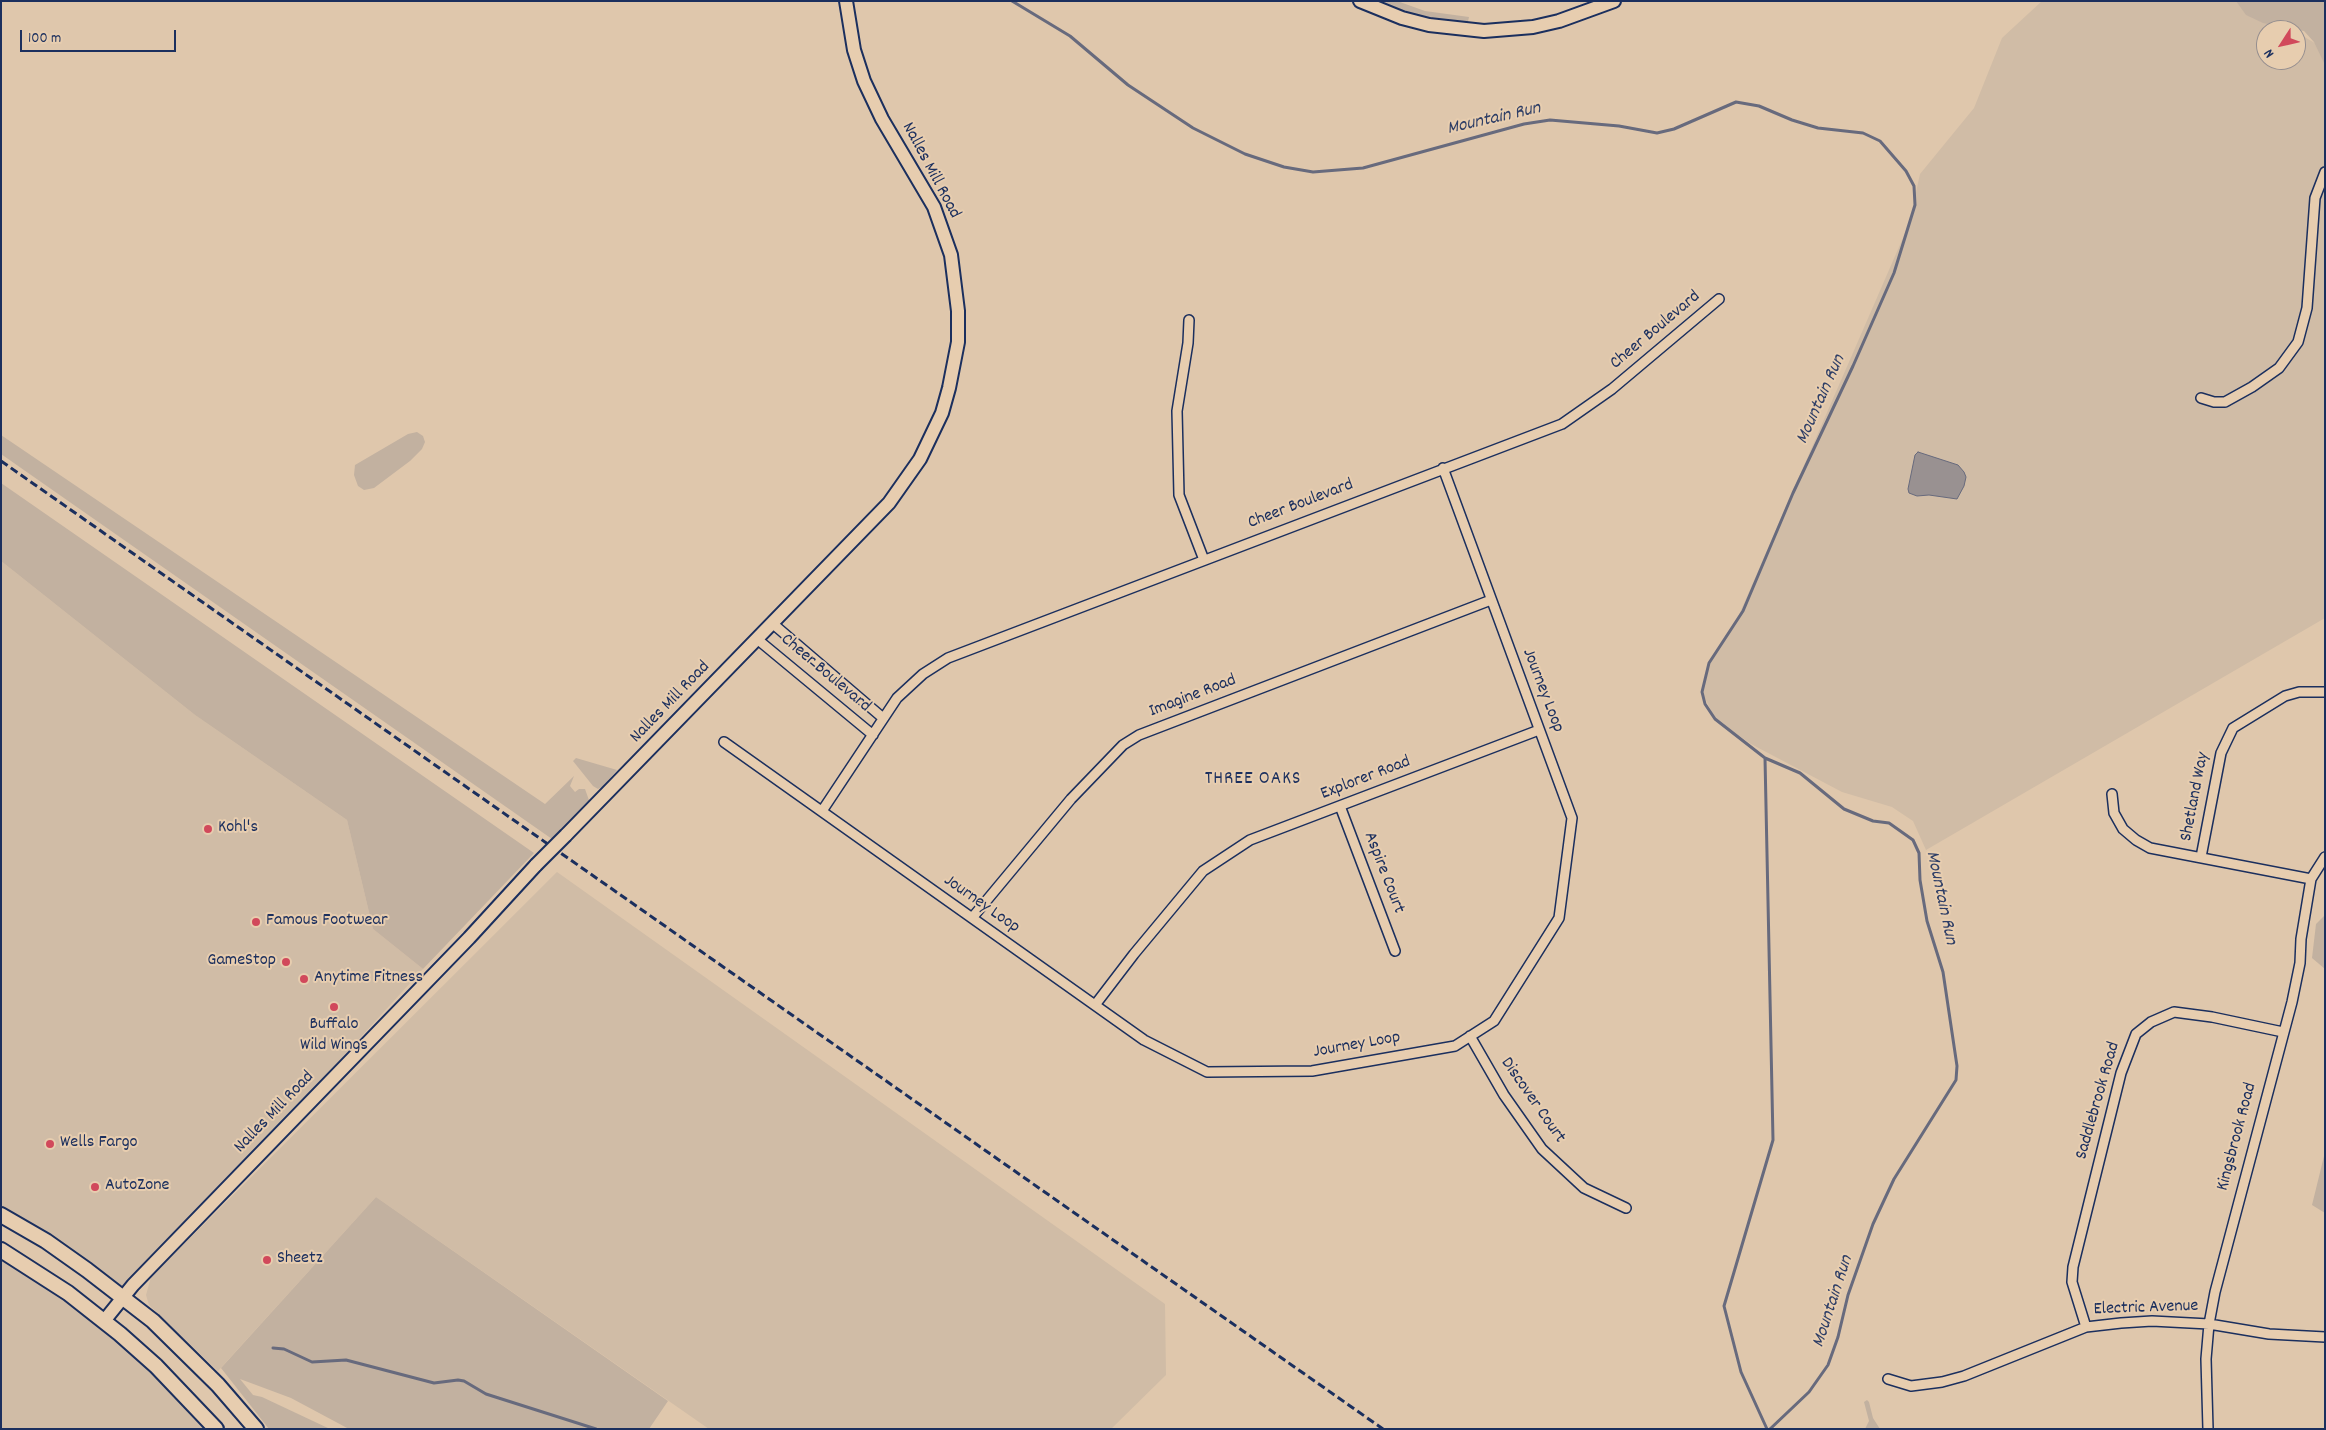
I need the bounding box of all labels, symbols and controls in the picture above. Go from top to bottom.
scale bar [22,20,179,52]
north arrow [2256,20,2306,70]
text: 100 m [28,28,61,50]
text: N [2259,44,2280,62]
water label: Mountain Run [1445,98,1543,142]
street label: Nalles Mill Road [896,119,964,223]
street label: Cheer Boulevard [1606,287,1706,375]
water label: Mountain Run [1792,352,1852,448]
street label: Cheer Boulevard [1245,475,1357,535]
street label: Cheer Boulevard [775,630,875,718]
street label: Journey Loop [1516,646,1568,736]
street label: Nalles Mill Road [627,657,715,749]
street label: Imagine Road [1146,671,1240,723]
street label: Shetland Way [2177,751,2215,843]
street label: Explorer Road [1318,752,1414,806]
district label: THREE OAKS [1203,769,1303,791]
place label: Kohl's [218,818,258,840]
marker: Kohl's [202,823,214,835]
street label: Aspire Court [1358,829,1408,917]
water label: Mountain Run [1919,849,1961,947]
street label: Journey Loop [939,871,1023,939]
place label: Famous Footwear [266,911,388,933]
marker: Famous Footwear [250,916,262,928]
place label: GameStop [207,951,276,973]
marker: GameStop [280,956,292,968]
place label: Anytime Fitness [314,968,423,990]
marker: Anytime Fitness [298,973,310,985]
marker: Buffalo Wild Wings [328,1001,340,1013]
place label: Buffalo Wild Wings [300,1015,368,1058]
street label: Journey Loop [1312,1028,1402,1064]
street label: Saddlebrook Road [2072,1040,2126,1162]
street label: Discover Court [1495,1054,1569,1148]
street label: Nalles Mill Road [231,1067,319,1159]
street label: Kingsbrook Road [2213,1081,2263,1193]
place label: Wells Fargo [60,1133,138,1155]
marker: Wells Fargo [44,1138,56,1150]
place label: AutoZone [105,1176,169,1198]
marker: AutoZone [89,1181,101,1193]
place label: Sheetz [277,1249,323,1271]
water label: Mountain Run [1808,1253,1860,1351]
marker: Sheetz [261,1254,273,1266]
street label: Electric Avenue [2093,1296,2199,1322]

